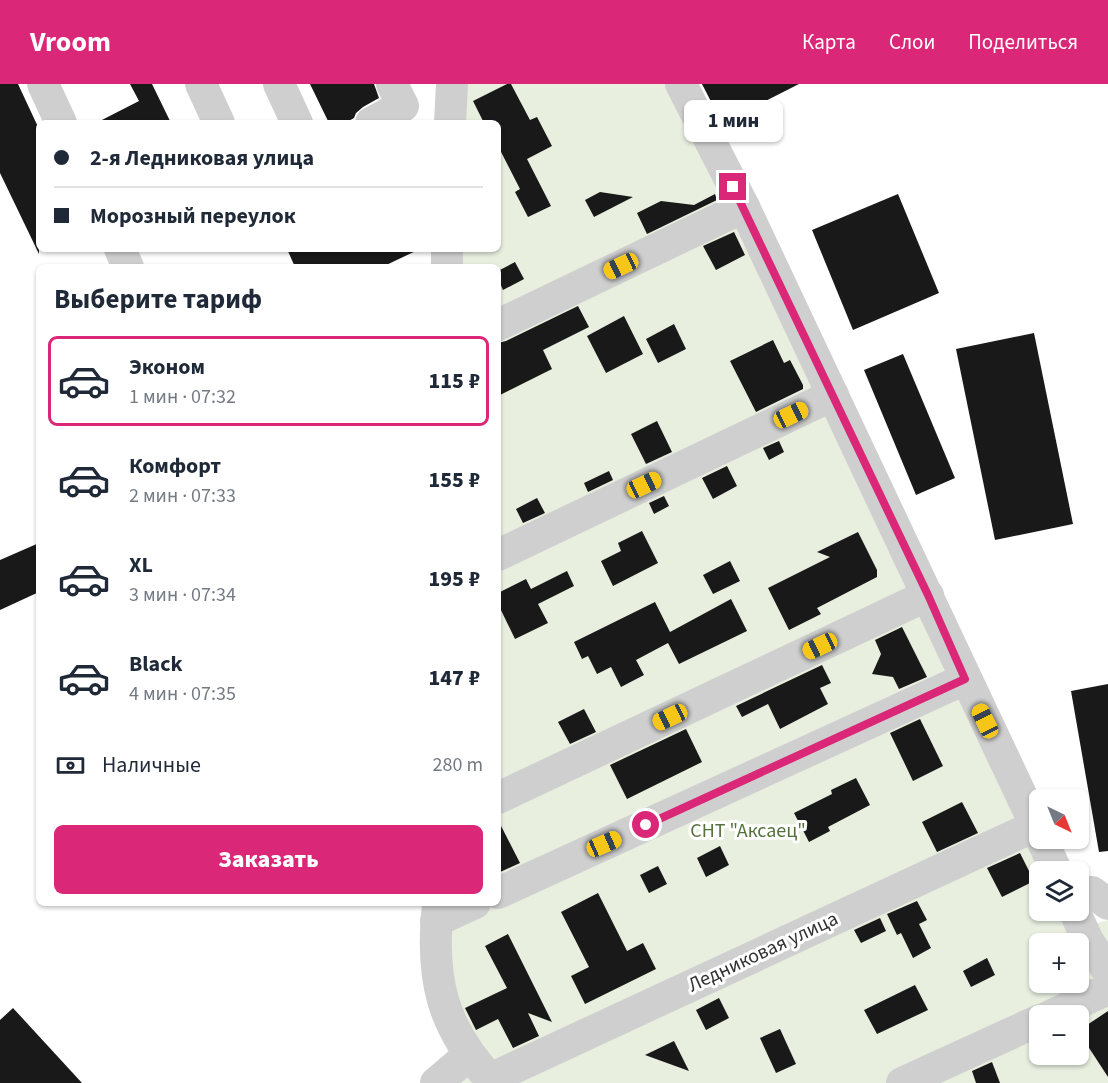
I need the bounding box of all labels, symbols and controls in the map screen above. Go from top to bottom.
text: Vroom [30,22,111,62]
text: Карта [802,27,856,57]
text: Слои [889,27,935,57]
text: Поделиться [968,27,1078,57]
callout: 1 мин [684,100,783,142]
text: 1 мин [708,107,759,135]
text: 2-я Ледниковая улица [90,142,314,174]
route end [719,173,746,200]
text: Морозный переулок [90,200,296,232]
car [601,250,641,282]
text: Выберите тариф [54,280,262,319]
text: Эконом [129,351,205,383]
icon: car [57,354,111,408]
text: 115 ₽ [429,365,480,397]
text: 1 мин · 07:32 [129,383,236,411]
car [771,399,811,431]
text: Комфорт [129,450,221,482]
icon: car [57,453,111,507]
text: 155 ₽ [429,464,480,496]
car [624,469,664,501]
text: 2 мин · 07:33 [129,482,236,510]
text: XL [129,549,153,581]
icon: car [57,552,111,606]
text: 195 ₽ [429,563,480,595]
text: 3 мин · 07:34 [129,581,236,609]
car [800,630,840,662]
text: Black [129,648,183,680]
icon: car [57,651,111,705]
text: 147 ₽ [429,662,480,694]
text: 4 мин · 07:35 [129,680,236,708]
car [650,701,690,733]
car [969,701,1001,741]
icon: cash [54,749,87,782]
text: Наличные [102,749,201,781]
text: 280 m [433,751,483,779]
north arrow [1029,789,1089,849]
map controls [1029,789,1089,1065]
route start [632,811,659,838]
park label: СНТ "Аксаец" [690,817,806,845]
button: Заказать [54,825,483,894]
car [584,828,624,860]
button: layers [1029,861,1089,921]
street label: Ледниковая улица [683,905,843,999]
button: + [1029,933,1089,993]
button: − [1029,1005,1089,1065]

